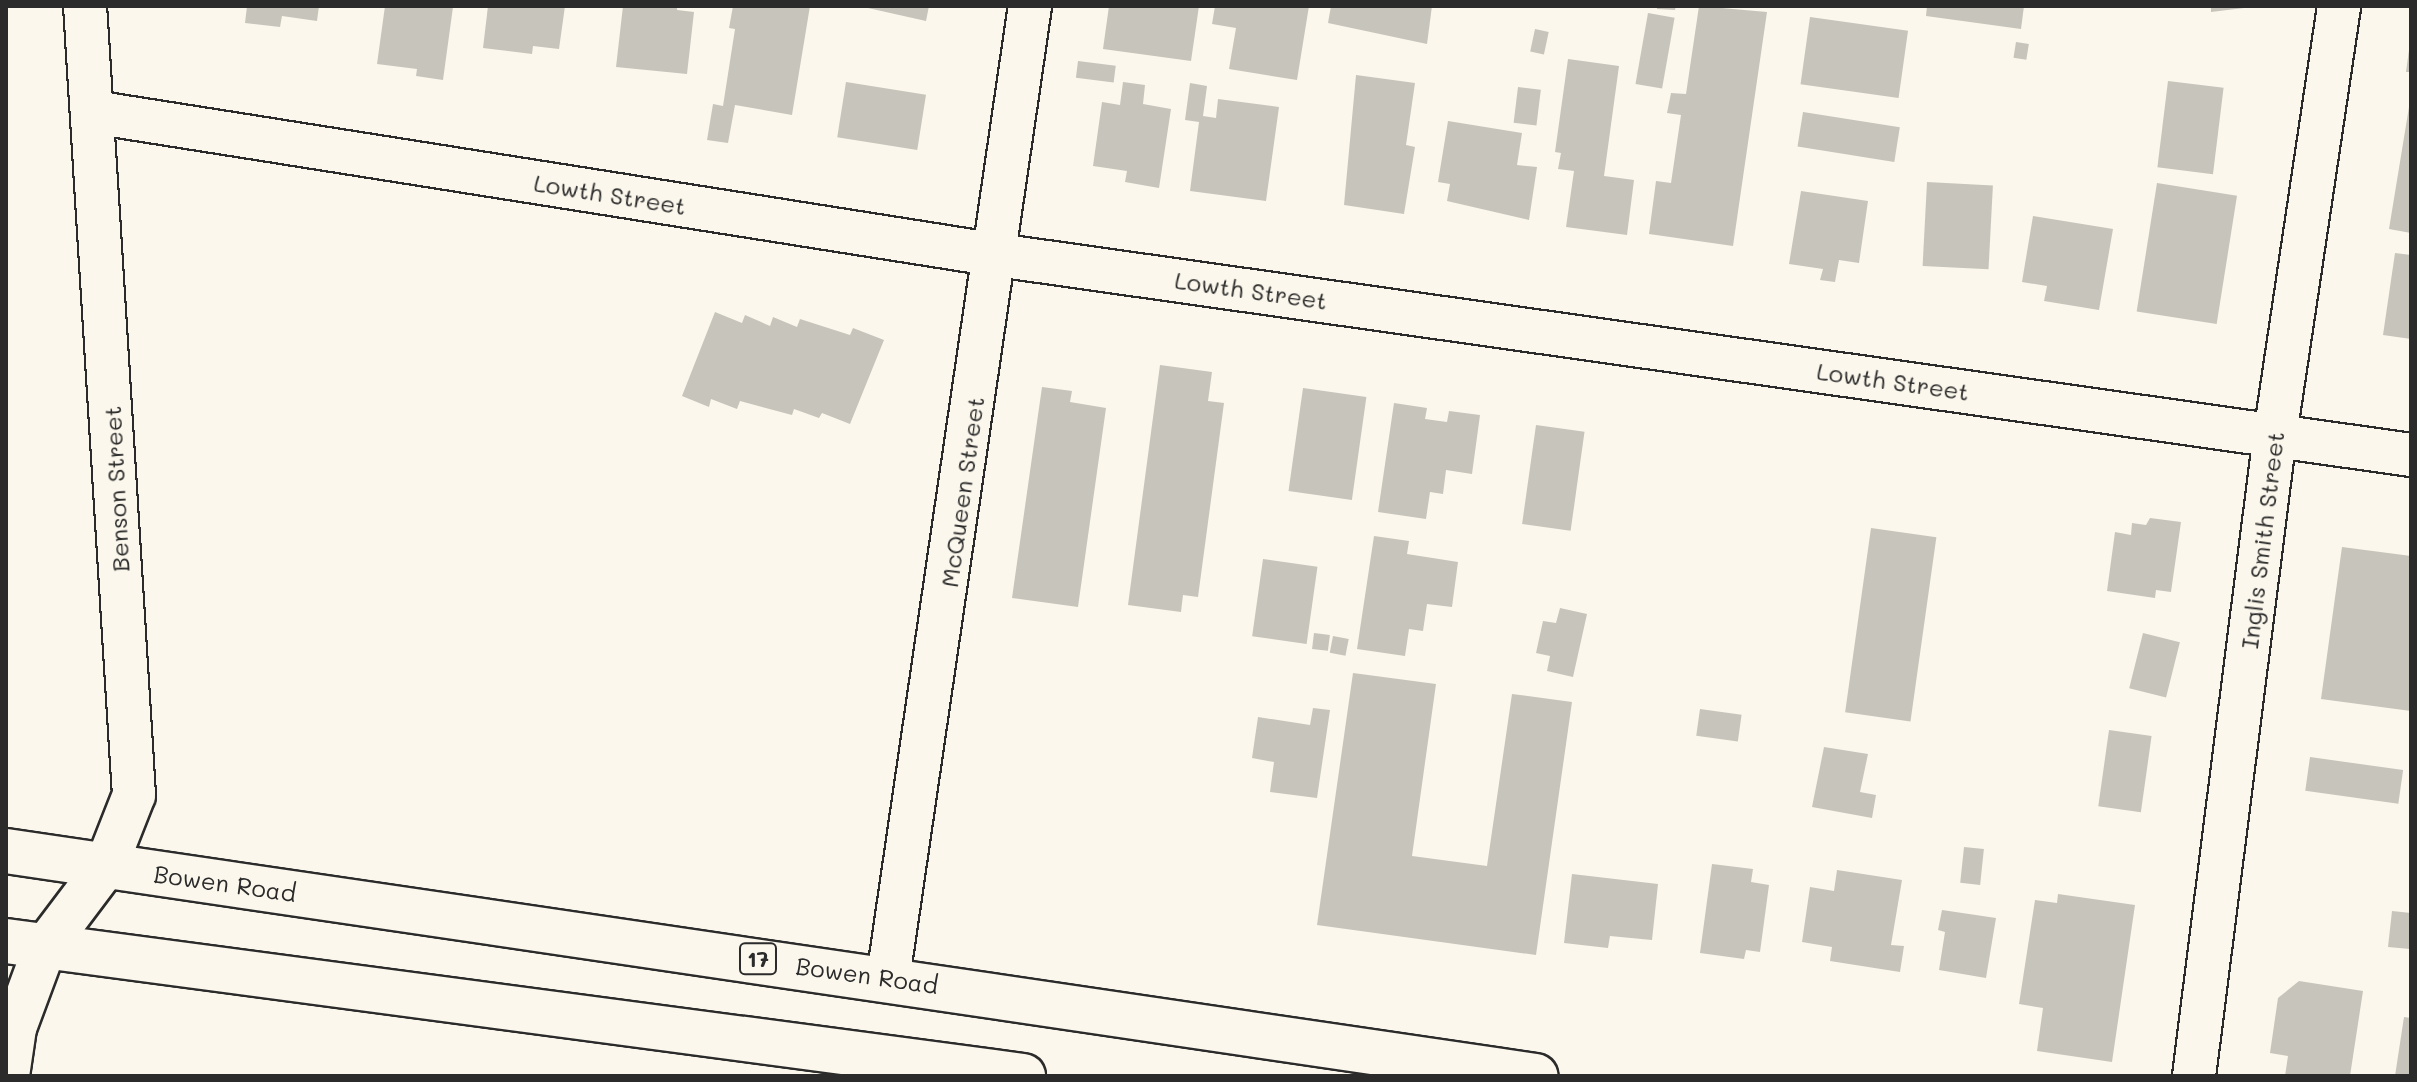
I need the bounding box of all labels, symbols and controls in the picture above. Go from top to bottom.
street label: Lowth Street [532,168,688,220]
street label: Lowth Street [1173,265,1329,315]
street label: Lowth Street [1815,356,1971,406]
street label: McQueen Street [934,395,990,589]
street label: Benson Street [97,405,135,573]
street label: Inglis Smith Street [2234,430,2290,650]
street label: Bowen Road [152,859,298,907]
road number: 17 [738,941,778,977]
street label: Bowen Road [794,951,940,999]

